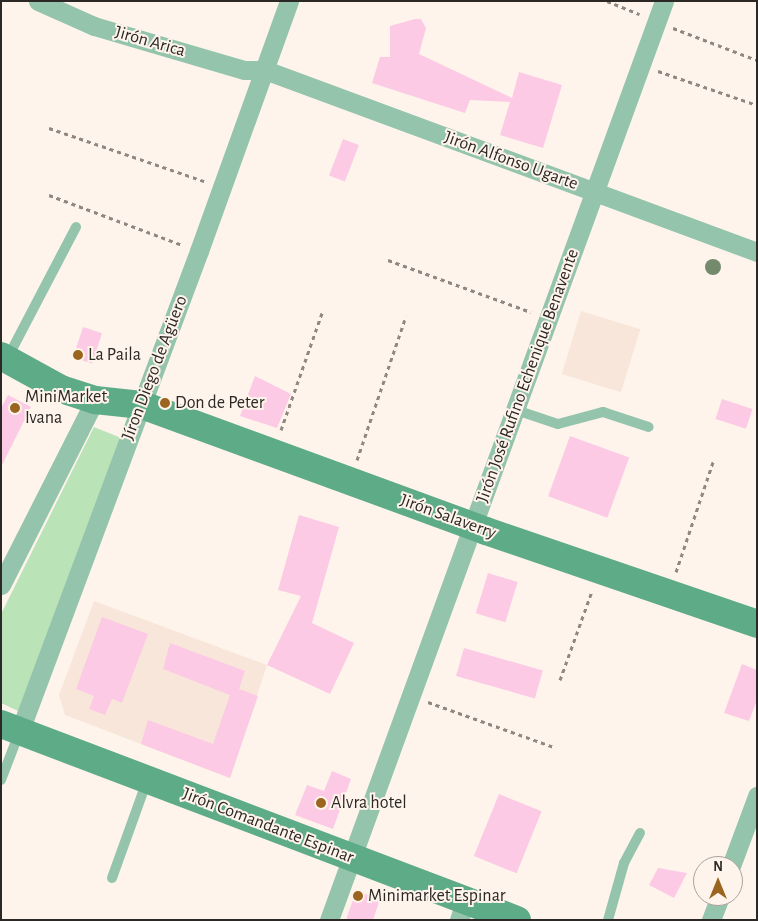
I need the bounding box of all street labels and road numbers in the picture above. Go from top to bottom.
street label: Jirón Arica [112,22,188,62]
street label: Jirón Alfonso Ugarte [441,127,581,195]
street label: Jirón José Rufino Echenique Benavente [472,246,584,506]
street label: Jíron Diego de Agüero [117,293,193,443]
street label: Jirón Salaverry [397,490,499,544]
street label: Jirón Comandante Espinar [179,783,357,869]

